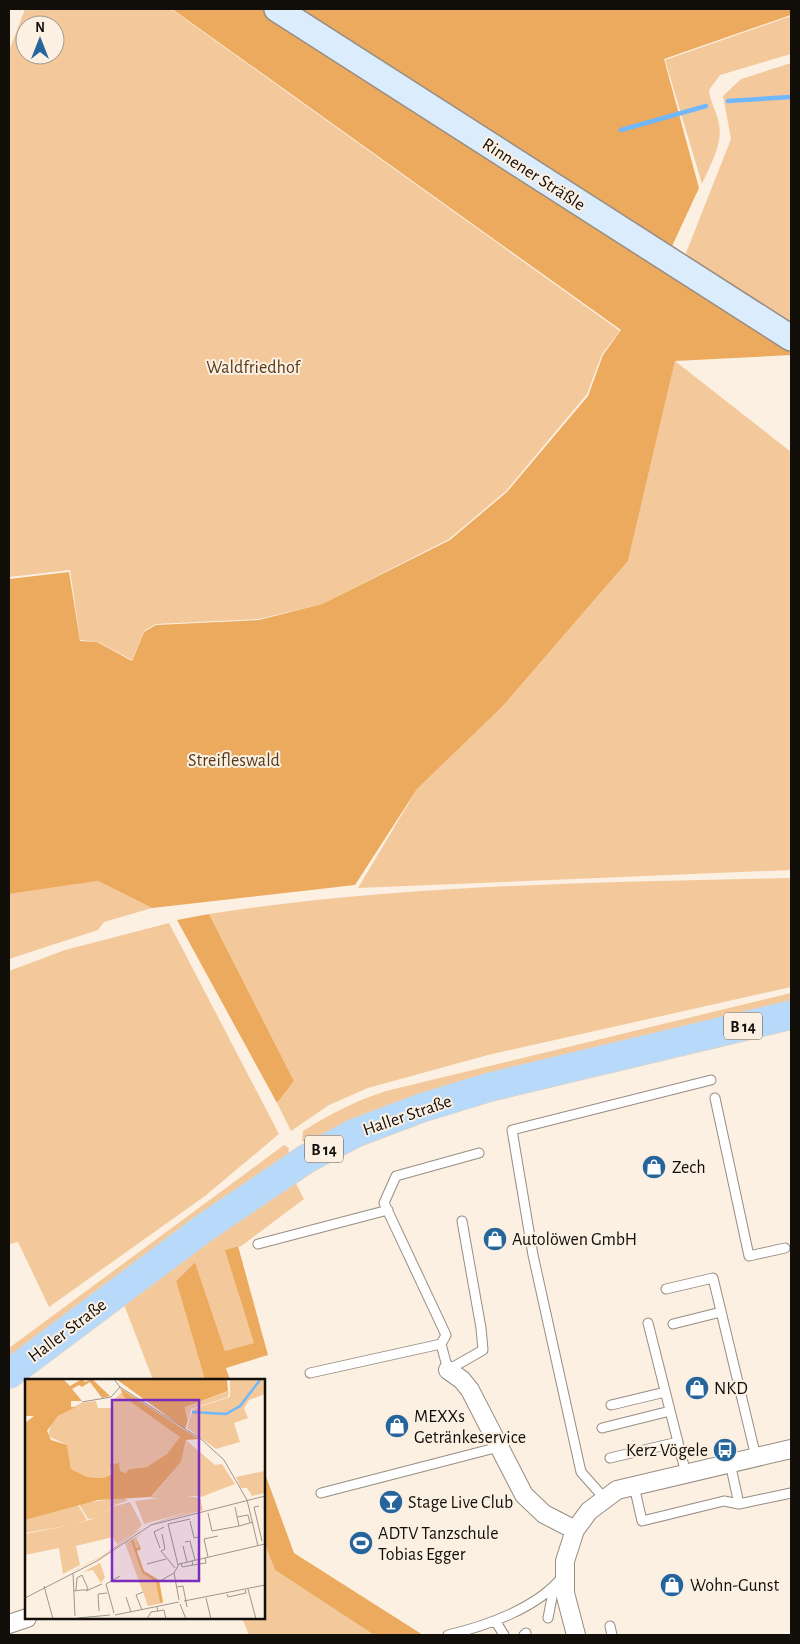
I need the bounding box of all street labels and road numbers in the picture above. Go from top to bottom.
street label: Rinnener Sträßle [479,135,588,215]
road number: B 14 [724,1012,762,1040]
street label: Haller Straße [361,1092,454,1140]
road number: B 14 [305,1136,343,1162]
street label: Haller Straße [25,1296,110,1366]

